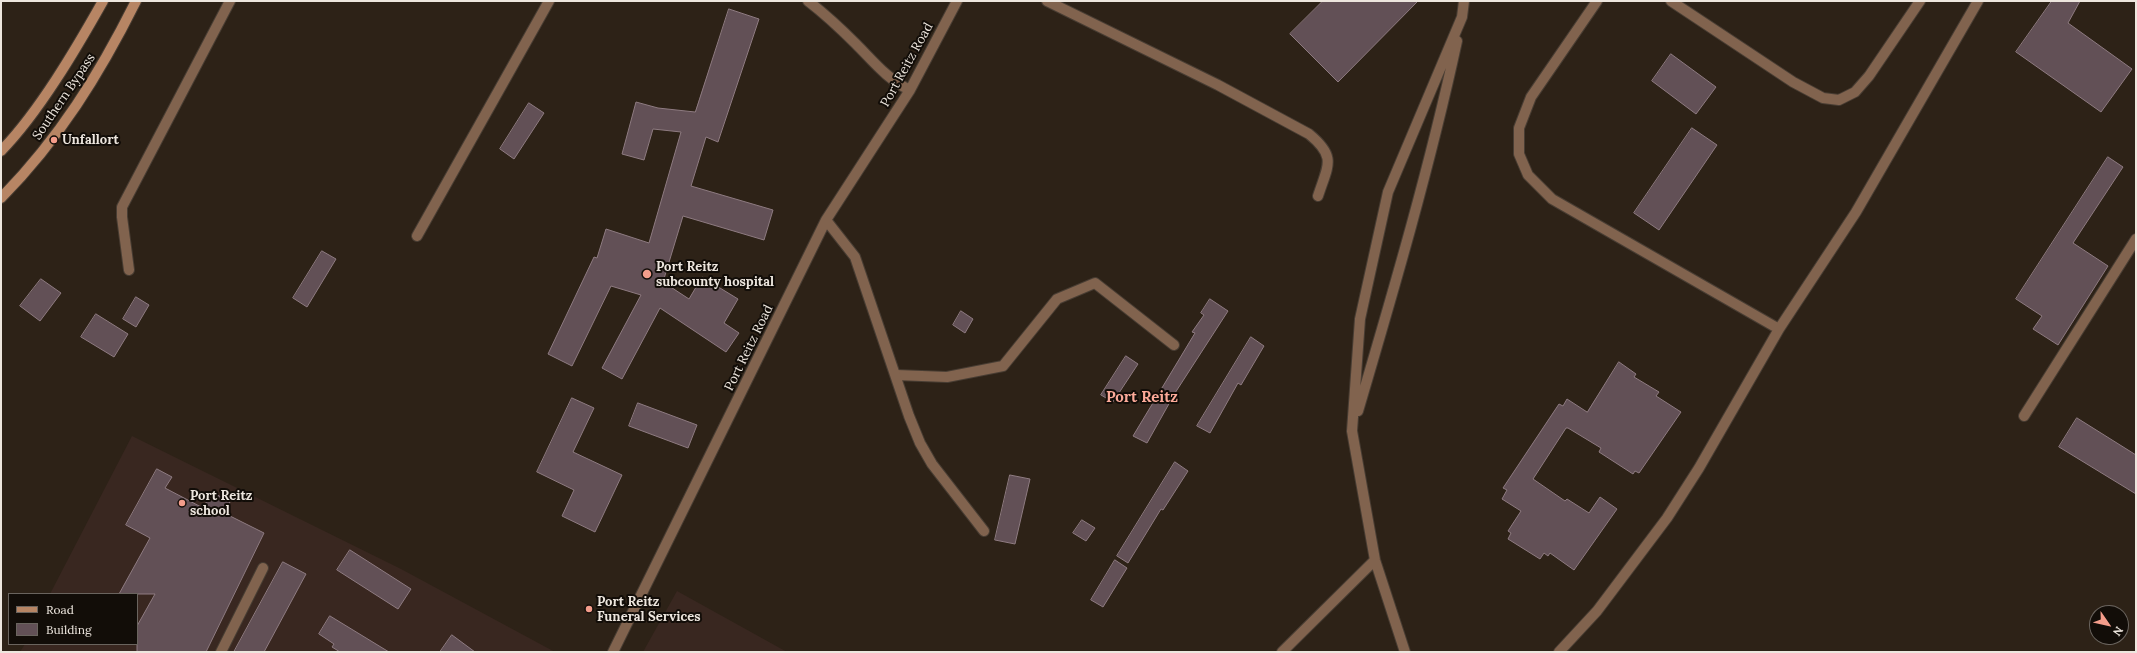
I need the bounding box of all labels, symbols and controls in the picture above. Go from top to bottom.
street label: Port Reitz Road [877,20,937,110]
street label: Southern Bypass [29,51,99,143]
place label: Unfallort [62,132,119,148]
marker: Unfallort [49,135,59,145]
place label: Port Reitz subcounty hospital [656,259,774,290]
marker: Port Reitz subcounty hospital [641,268,653,280]
street label: Port Reitz Road [721,302,777,394]
district label: Port Reitz [1106,389,1178,407]
place label: Port Reitz school [190,488,252,519]
marker: Port Reitz school [177,498,187,508]
legend [8,593,138,645]
place label: Port Reitz Funeral Services [597,594,701,625]
text: Road [46,602,74,617]
marker: Port Reitz Funeral Services [584,604,594,614]
north arrow [2089,605,2129,645]
text: Building [46,622,92,637]
text: N [2110,624,2126,639]

